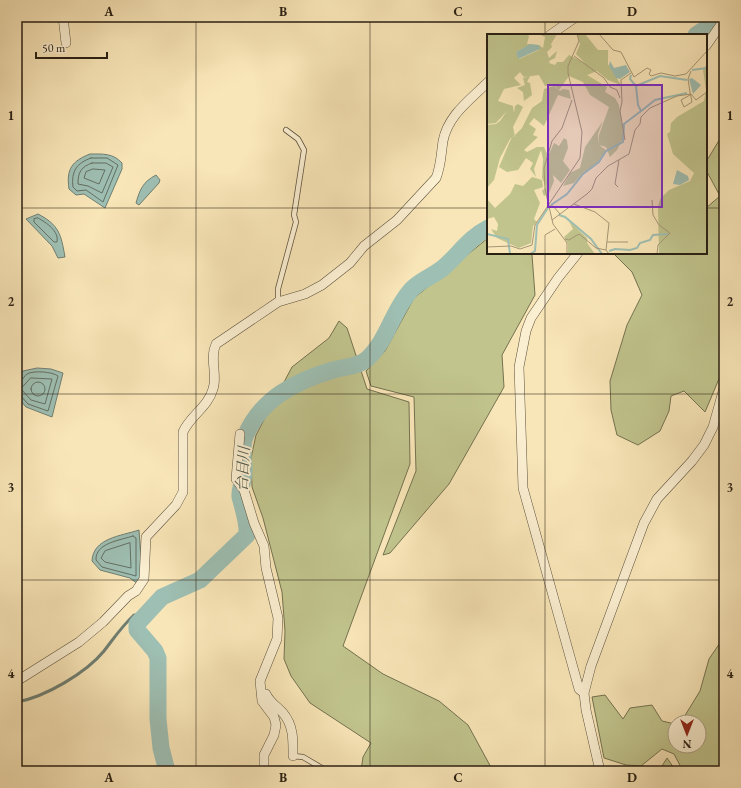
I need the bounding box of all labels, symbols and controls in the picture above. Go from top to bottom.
text: A [103,3,114,20]
text: B [279,3,287,20]
text: C [453,3,463,20]
text: D [627,3,637,20]
scale bar [36,34,107,60]
inset map [487,34,707,254]
text: 50 m [42,40,66,56]
text: 1 [8,107,15,124]
text: 1 [727,107,734,124]
text: 2 [8,293,15,310]
text: 2 [727,293,734,310]
water label: 台目川 [232,444,253,492]
text: 3 [8,479,15,496]
text: 3 [727,479,734,496]
text: 4 [8,665,15,682]
text: 4 [727,665,734,682]
north arrow [667,714,707,754]
text: N [682,737,691,751]
text: A [103,769,114,786]
text: B [279,769,287,786]
text: C [453,769,463,786]
text: D [627,769,637,786]

